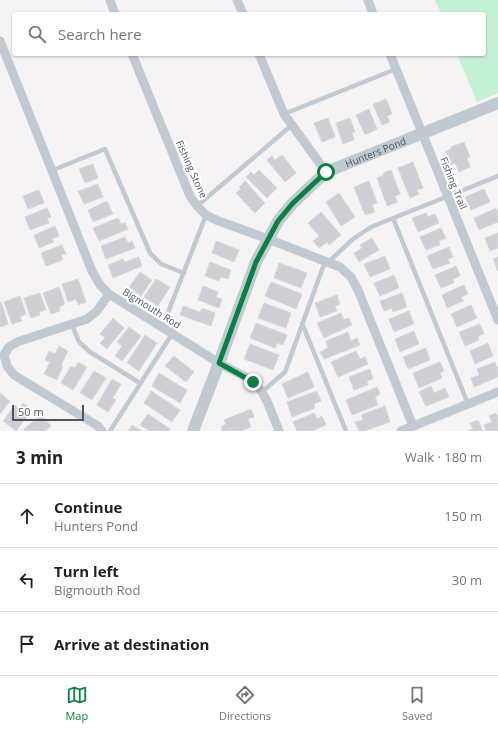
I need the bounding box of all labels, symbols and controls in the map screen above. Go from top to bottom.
search box [12,12,486,56]
icon: search [26,23,48,45]
text: Search here [58,24,142,44]
street label: Hunters Pond [343,134,408,171]
street label: Fishing Stone [173,138,211,201]
street label: Fishing Trail [437,155,471,211]
route start [317,163,335,181]
street label: Bigmouth Rod [120,284,184,332]
route end [244,373,262,391]
scale bar [12,403,84,422]
text: 50 m [18,404,44,419]
text: 3 min [16,446,63,469]
text: Walk · 180 m [405,448,482,466]
text: Continue [54,497,122,517]
icon: ahead [16,505,38,527]
text: 150 m [444,507,482,525]
text: Hunters Pond [54,517,138,535]
text: Turn left [54,561,119,581]
icon: left [16,569,38,591]
text: 30 m [452,571,482,589]
text: Bigmouth Rod [54,581,140,599]
icon: arrive [16,633,38,655]
text: Arrive at destination [54,634,209,654]
tab: Map [65,684,88,723]
tab: Directions [219,684,271,723]
tab: Saved [402,684,433,723]

